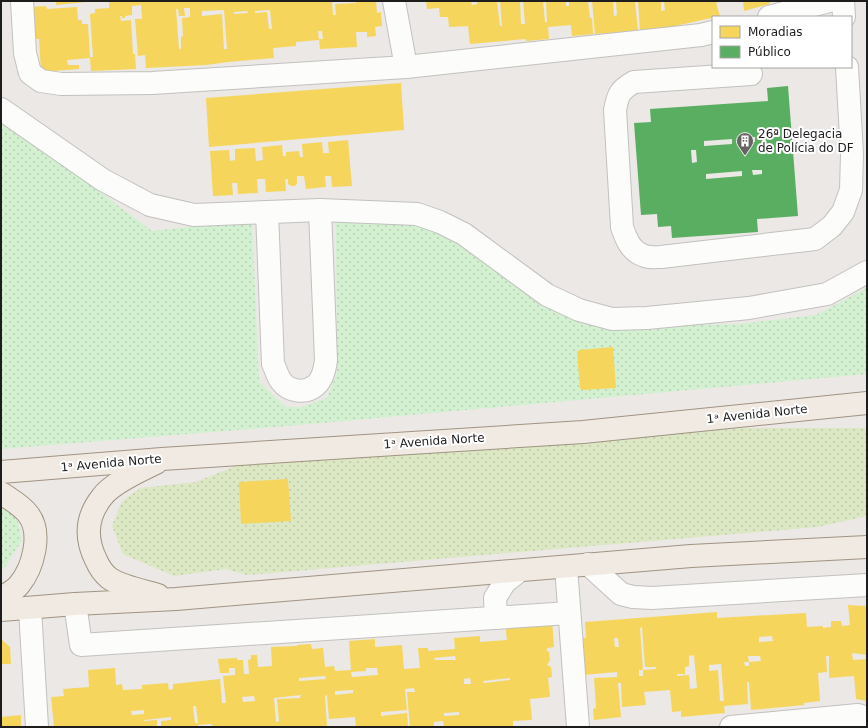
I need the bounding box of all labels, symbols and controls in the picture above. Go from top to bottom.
legend [712,16,852,68]
text: Moradias [748,25,803,39]
text: Público [748,45,791,59]
place label: 26ª Delegacia de Polícia do DF [758,127,854,155]
building icon: 26ª Delegacia de Polícia do DF [735,131,755,156]
street label: 1ᵃ Avenida Norte [706,402,808,426]
street label: 1ᵃ Avenida Norte [383,430,485,452]
street label: 1ᵃ Avenida Norte [60,452,162,474]

